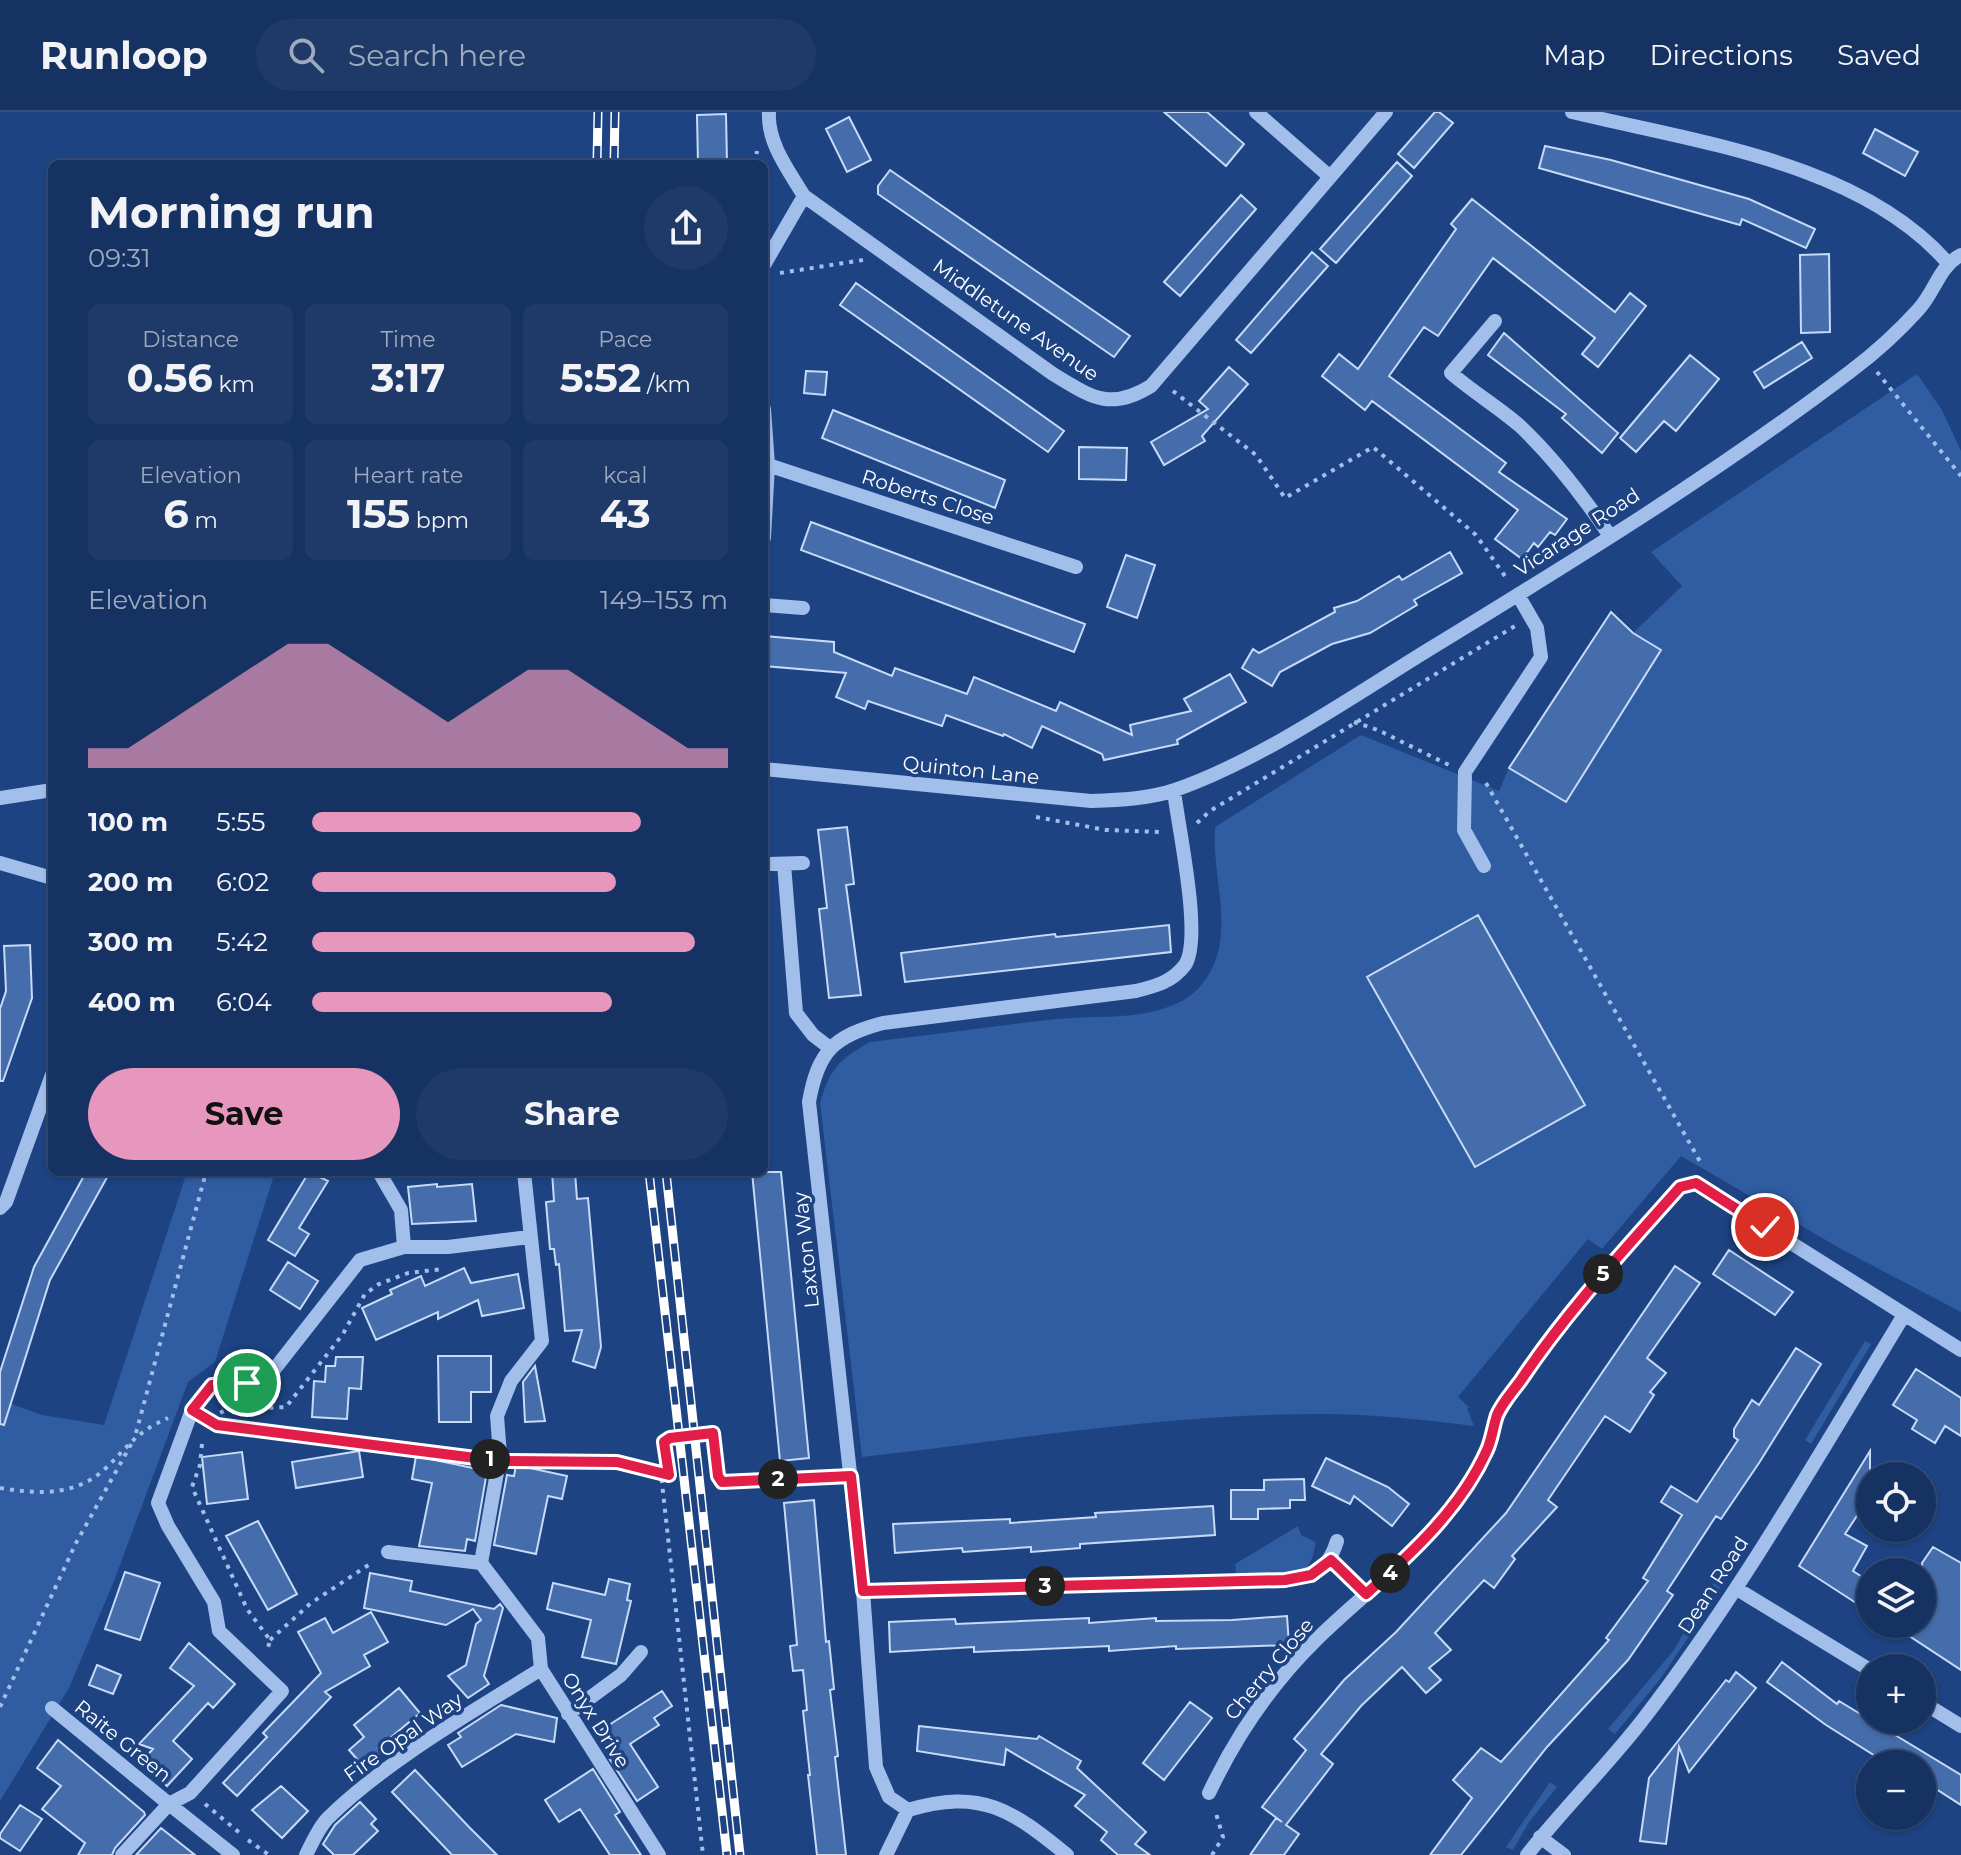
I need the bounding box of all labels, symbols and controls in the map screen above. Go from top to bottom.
search box [256,19,816,91]
text: Runloop [40,32,208,79]
icon: search [284,33,328,77]
text: Search here [348,37,526,74]
text: Map [1543,38,1605,72]
text: Directions [1649,38,1793,72]
text: Saved [1837,38,1921,72]
text: Morning run [88,185,375,239]
button: share [644,186,728,270]
text: 09:31 [88,242,151,274]
street label: Middletune Avenue [928,254,1104,386]
text: Distance [142,326,239,353]
text: Time [380,326,436,353]
text: Pace [598,326,652,353]
text: 0.56 [126,353,213,402]
text: 3:17 [371,353,445,402]
text: 5:52 [560,353,641,402]
text: km [213,371,255,398]
text: /km [641,371,691,398]
text: Elevation [140,462,242,489]
text: Heart rate [353,462,463,489]
text: kcal [603,462,647,489]
street label: Roberts Close [859,464,997,530]
street label: Vicarage Road [1510,483,1644,581]
text: 6 [163,489,189,538]
text: 155 [347,489,410,538]
text: 43 [600,489,651,538]
text: m [189,507,218,534]
text: bpm [410,507,469,534]
text: Elevation [88,584,208,616]
text: 149–153 m [600,584,728,616]
street label: Quinton Lane [901,751,1041,789]
text: 100 m [88,806,168,838]
text: 5:55 [216,806,266,838]
text: 200 m [88,866,173,898]
text: 6:02 [216,866,269,898]
text: 300 m [88,926,173,958]
text: 5:42 [216,926,268,958]
text: 400 m [88,986,176,1018]
text: 6:04 [216,986,272,1018]
button: Save [88,1068,400,1160]
button: Share [416,1068,728,1160]
street label: Laxton Way [788,1191,824,1309]
pin [1731,1193,1799,1261]
icon: check [1743,1205,1787,1249]
pin: 5 [1583,1254,1623,1294]
text: 5 [1596,1260,1610,1287]
pin [213,1349,281,1417]
icon: arrive [225,1361,269,1405]
pin: 1 [470,1439,510,1479]
text: 1 [486,1445,494,1472]
pin: 2 [758,1459,798,1499]
map controls [1856,1462,1936,1830]
button: locate [1856,1462,1936,1542]
text: 2 [772,1465,784,1492]
street label: Dean Road [1673,1532,1753,1638]
pin: 4 [1370,1553,1410,1593]
button: layers [1856,1558,1936,1638]
text: 4 [1382,1559,1398,1586]
pin: 3 [1025,1566,1065,1606]
text: 3 [1038,1572,1052,1599]
street label: Cherry Close [1219,1613,1319,1725]
button: + [1856,1654,1936,1734]
street label: Onyx Drive [557,1668,635,1772]
street label: Fire Opal Way [339,1687,467,1787]
street label: Raite Green [70,1695,176,1787]
button: − [1856,1750,1936,1830]

